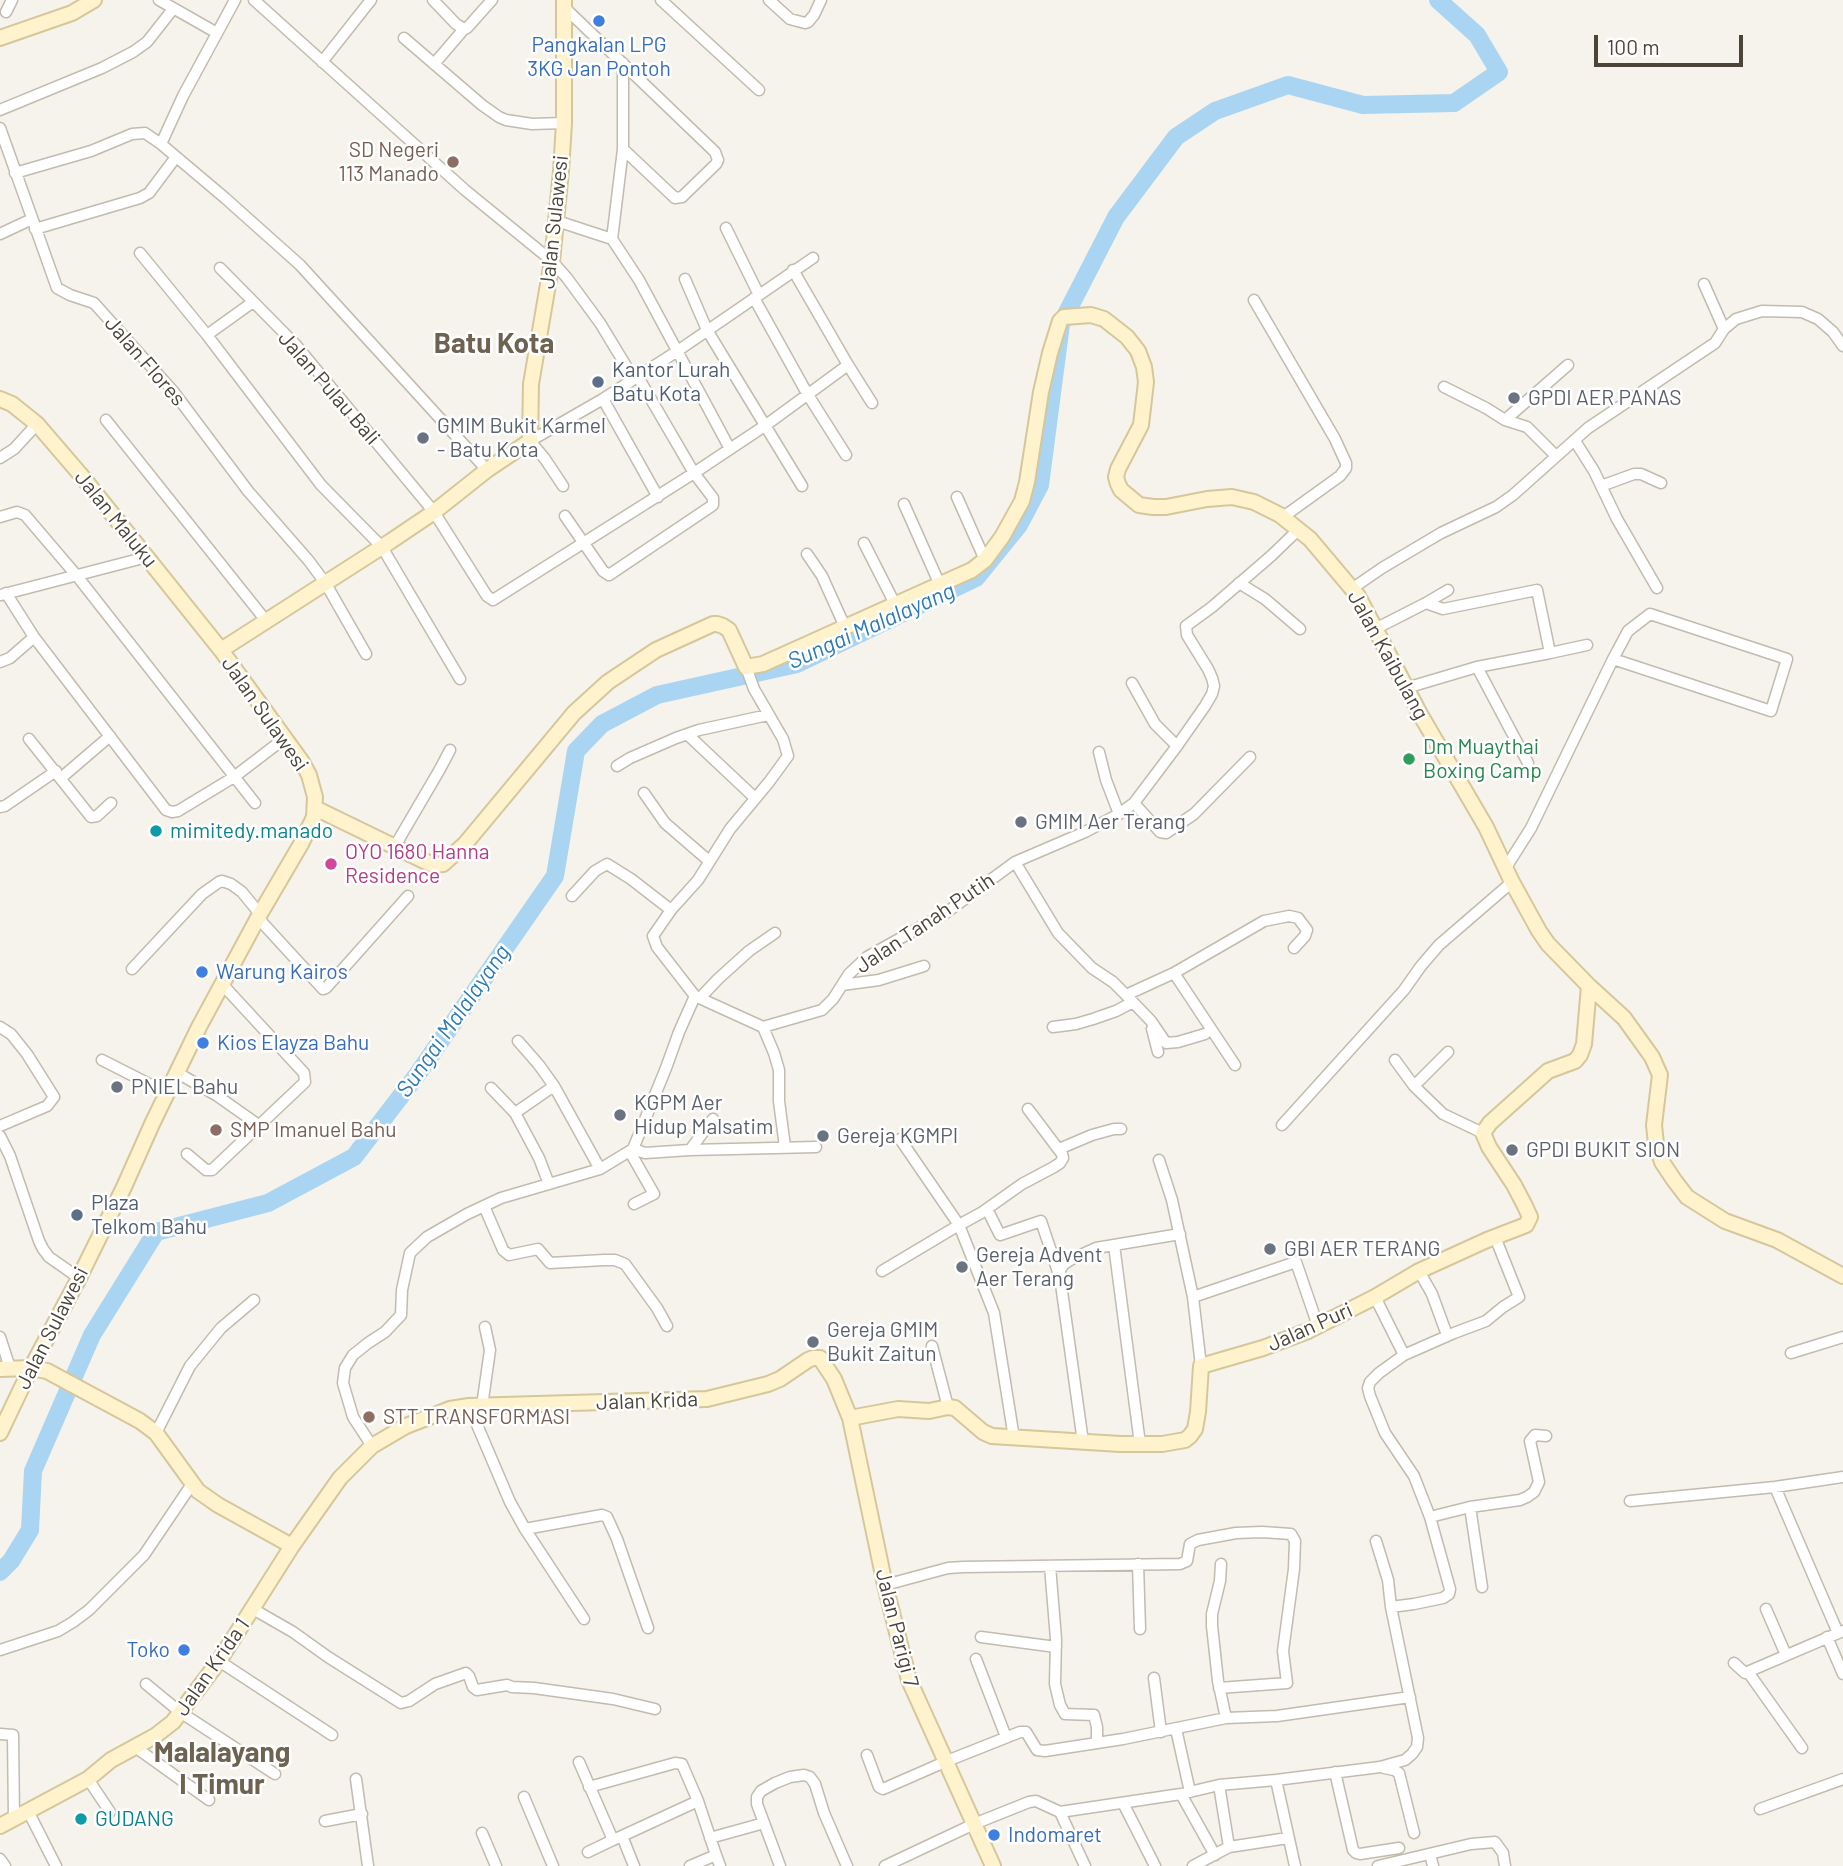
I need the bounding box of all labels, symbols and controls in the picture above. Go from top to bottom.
marker: Pangkalan LPG 3KG Jan Pontoh [591,13,607,29]
scale bar [1598,21,1747,65]
place label: Pangkalan LPG 3KG Jan Pontoh [527,32,671,82]
text: 100 m [1607,34,1660,59]
place label: SD Negeri 113 Manado [339,137,439,187]
marker: SD Negeri 113 Manado [445,154,461,170]
street label: Jalan Sulawesi [534,154,574,290]
street label: Jalan Flores [99,311,191,411]
street label: Jalan Pulau Bali [273,326,385,450]
district label: Batu Kota [434,327,554,361]
place label: Kantor Lurah Batu Kota [612,357,730,407]
marker: Kantor Lurah Batu Kota [590,374,606,390]
place label: GPDI AER PANAS [1528,385,1682,411]
marker: GPDI AER PANAS [1506,390,1522,406]
place label: GMIM Bukit Karmel - Batu Kota [437,413,606,463]
marker: GMIM Bukit Karmel - Batu Kota [415,430,431,446]
street label: Jalan Maluku [69,465,163,573]
water label: Sungai Malalayang [783,577,959,675]
street label: Jalan Kaibulang [1342,586,1434,724]
street label: Jalan Sulawesi [216,652,314,776]
place label: Dm Muaythai Boxing Camp [1423,734,1542,784]
marker: Dm Muaythai Boxing Camp [1401,751,1417,767]
place label: GMIM Aer Terang [1035,809,1186,835]
marker: GMIM Aer Terang [1013,814,1029,830]
place label: mimitedy.manado [170,818,333,844]
marker: mimitedy.manado [148,823,164,839]
place label: OYO 1680 Hanna Residence [345,839,489,889]
marker: OYO 1680 Hanna Residence [323,856,339,872]
street label: Jalan Tanah Putih [851,867,999,979]
water label: Sungai Malalayang [390,939,516,1103]
place label: Warung Kairos [216,959,348,985]
marker: Warung Kairos [194,964,210,980]
place label: Kios Elayza Bahu [217,1030,369,1056]
marker: Kios Elayza Bahu [195,1035,211,1051]
place label: PNIEL Bahu [131,1074,238,1100]
marker: PNIEL Bahu [109,1079,125,1095]
place label: KGPM Aer Hidup Malsatim [634,1090,773,1140]
marker: KGPM Aer Hidup Malsatim [612,1107,628,1123]
place label: SMP Imanuel Bahu [230,1117,397,1143]
marker: SMP Imanuel Bahu [208,1122,224,1138]
place label: Gereja KGMPI [837,1123,958,1149]
marker: Gereja KGMPI [815,1128,831,1144]
place label: GPDI BUKIT SION [1526,1137,1680,1163]
marker: GPDI BUKIT SION [1504,1142,1520,1158]
place label: Plaza Telkom Bahu [91,1190,207,1240]
marker: Plaza Telkom Bahu [69,1207,85,1223]
place label: GBI AER TERANG [1284,1236,1440,1262]
marker: GBI AER TERANG [1262,1241,1278,1257]
place label: Gereja Advent Aer Terang [976,1242,1103,1292]
marker: Gereja Advent Aer Terang [954,1259,970,1275]
street label: Jalan Sulawesi [10,1263,94,1393]
street label: Jalan Puri [1263,1297,1357,1357]
place label: Gereja GMIM Bukit Zaitun [827,1317,938,1367]
marker: Gereja GMIM Bukit Zaitun [805,1334,821,1350]
street label: Jalan Krida [596,1387,698,1415]
place label: STT TRANSFORMASI [383,1404,570,1430]
marker: STT TRANSFORMASI [361,1409,377,1425]
street label: Jalan Parigi 7 [870,1566,924,1690]
street label: Jalan Krida 1 [169,1613,255,1721]
place label: Toko [127,1637,170,1663]
marker: Toko [176,1642,192,1658]
district label: Malalayang I Timur [154,1736,290,1802]
place label: GUDANG [95,1806,174,1832]
marker: GUDANG [73,1811,89,1827]
place label: Indomaret [1008,1822,1102,1848]
marker: Indomaret [986,1827,1002,1843]

